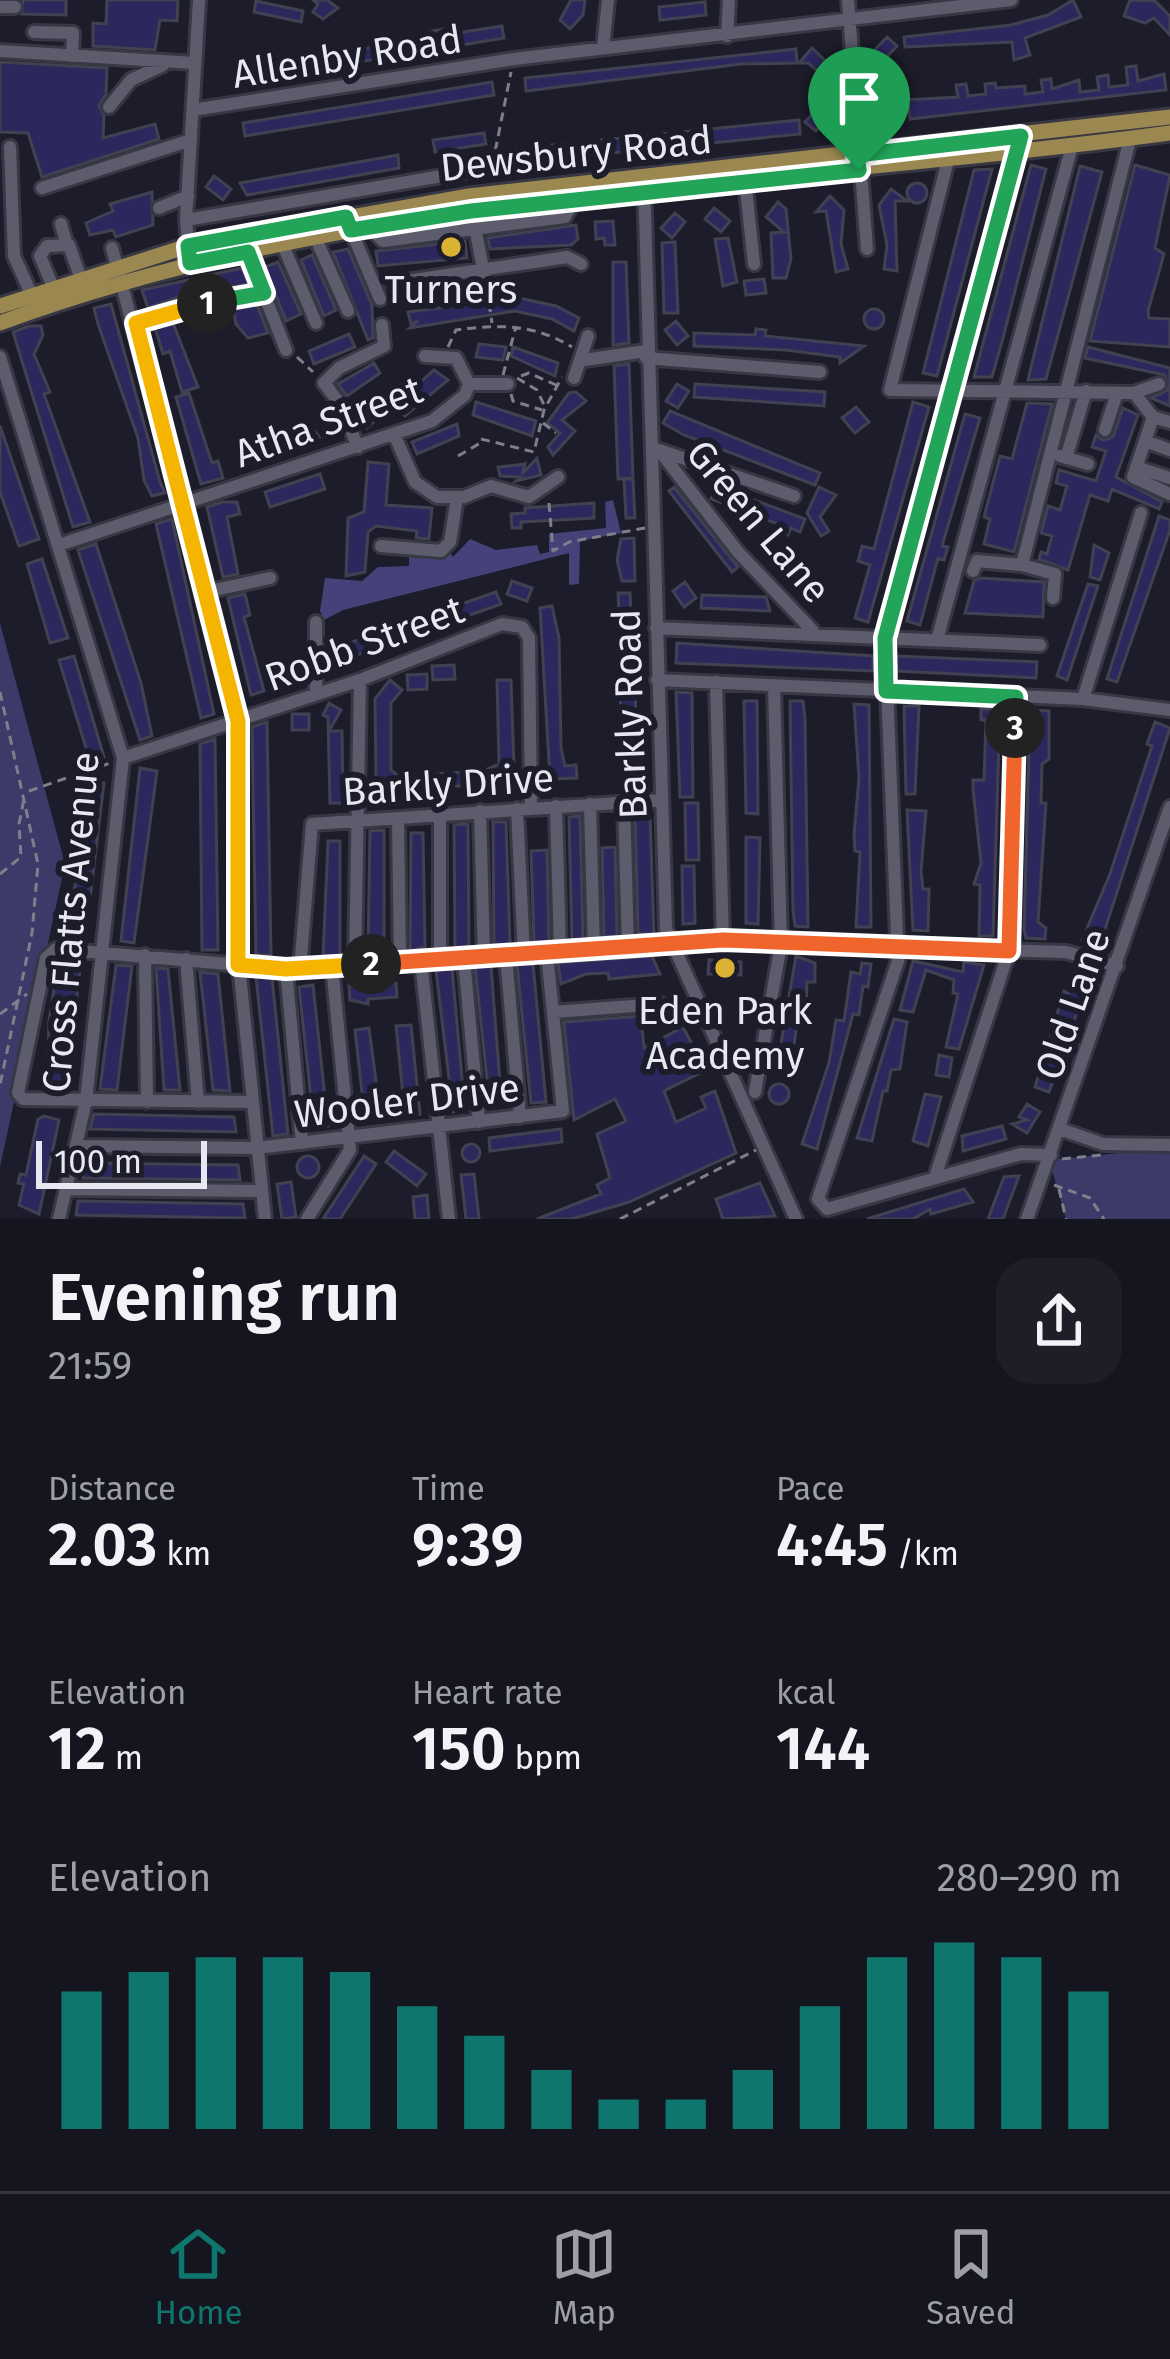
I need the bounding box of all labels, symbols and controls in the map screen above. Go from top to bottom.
street label: Allenby Road [229,16,465,98]
pin [808,47,910,170]
icon: arrive [826,65,892,131]
street label: Dewsbury Road [438,117,714,191]
marker: Turners [438,234,464,260]
place label: Turners [384,267,518,313]
pin: 1 [177,273,237,333]
text: 1 [199,283,215,323]
street label: Atha Street [228,366,429,477]
street label: Green Lane [677,431,840,612]
street label: Robb Street [259,586,471,701]
street label: Barkly Road [603,608,657,820]
pin: 3 [985,698,1045,758]
text: 3 [1006,708,1024,748]
street label: Cross Flatts Avenue [33,750,109,1094]
street label: Barkly Drive [341,755,555,815]
street label: Old Lane [1026,923,1120,1086]
pin: 2 [341,934,401,994]
text: 2 [362,944,380,984]
marker: Eden Park Academy [712,955,738,981]
place label: Eden Park Academy [638,988,812,1079]
street label: Wooler Drive [292,1064,522,1138]
scale bar [36,1135,207,1188]
text: 100 m [54,1142,142,1182]
text: Evening run [48,1258,400,1337]
button: share [996,1258,1122,1384]
text: 21:59 [48,1343,132,1389]
text: Distance [48,1469,176,1509]
text: Time [412,1469,485,1509]
text: Pace [776,1469,844,1509]
text: 2.03 [48,1509,157,1581]
text: 9:39 [412,1509,524,1581]
text: 4:45 [776,1509,888,1581]
text: km [157,1534,211,1574]
text: /km [888,1534,959,1574]
text: Elevation [48,1673,186,1713]
text: Heart rate [412,1673,562,1713]
text: kcal [776,1673,835,1713]
text: 12 [48,1713,106,1785]
text: 150 [412,1713,506,1785]
text: 144 [776,1713,870,1785]
text: m [106,1738,143,1778]
text: bpm [506,1738,582,1778]
text: Elevation [48,1855,211,1901]
text: 280–290 m [937,1855,1122,1901]
tab: Home [154,2221,242,2333]
tab: Map [551,2221,617,2333]
tab: Saved [926,2221,1016,2333]

